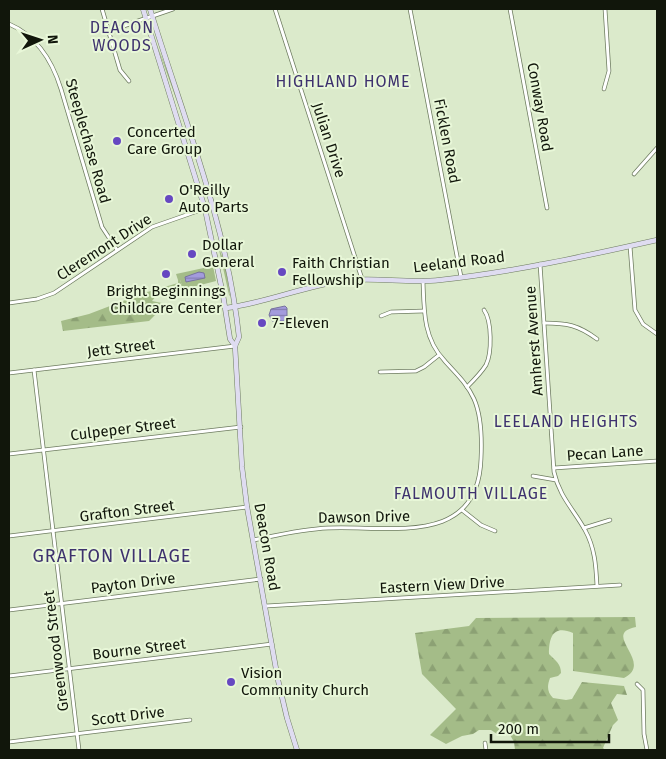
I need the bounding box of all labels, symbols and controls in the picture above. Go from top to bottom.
north arrow [15,15,65,65]
district label: DEACON WOODS [90,18,154,55]
text: N [44,34,61,44]
street label: Conway Road [523,61,557,153]
district label: HIGHLAND HOME [275,72,411,91]
street label: Steeplechase Road [62,77,114,205]
street label: Ficklen Road [430,97,464,185]
street label: Julian Drive [308,100,350,180]
place label: Concerted Care Group [127,123,202,158]
marker: Concerted Care Group [111,135,123,147]
place label: O'Reilly Auto Parts [179,181,249,216]
marker: O'Reilly Auto Parts [163,193,175,205]
street label: Cleremont Drive [53,210,155,284]
place label: Dollar General [202,236,255,271]
street label: Leeland Road [412,247,506,277]
marker: Dollar General [186,248,198,260]
place label: Faith Christian Fellowship [292,254,390,289]
marker: Faith Christian Fellowship [276,266,288,278]
marker: Bright Beginnings Childcare Center [160,268,172,280]
place label: Bright Beginnings Childcare Center [106,282,226,317]
street label: Amherst Avenue [521,285,547,397]
place label: 7-Eleven [272,314,329,332]
marker: 7-Eleven [256,317,268,329]
street label: Jett Street [86,335,157,361]
district label: LEELAND HEIGHTS [494,412,638,431]
street label: Culpeper Street [69,414,177,444]
street label: Pecan Lane [566,441,644,465]
district label: FALMOUTH VILLAGE [394,484,548,503]
street label: Grafton Street [79,496,176,526]
street label: Deacon Road [250,502,284,592]
street label: Dawson Drive [318,507,410,527]
district label: GRAFTON VILLAGE [33,545,191,567]
street label: Payton Drive [90,569,176,597]
street label: Eastern View Drive [379,573,505,597]
street label: Greenwood Street [40,589,72,713]
street label: Bourne Street [91,634,187,664]
place label: Vision Community Church [241,664,369,699]
marker: Vision Community Church [225,676,237,688]
street label: Scott Drive [90,703,166,729]
scale bar [491,712,608,744]
text: 200 m [498,720,539,738]

